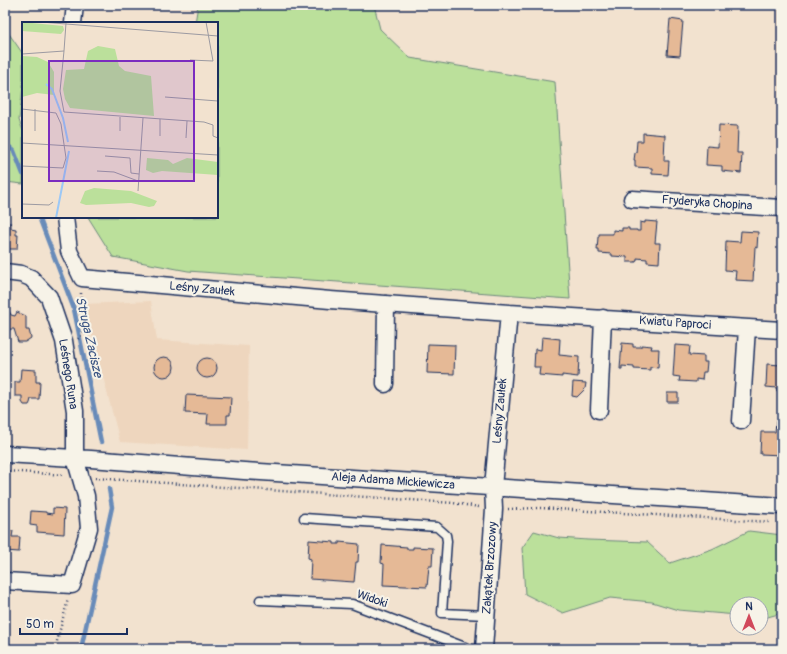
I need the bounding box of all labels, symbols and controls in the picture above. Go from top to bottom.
inset map [22,22,218,218]
street label: Fryderyka Chopina [661,192,753,214]
street label: Leśny Zaułek [169,279,235,299]
water label: Struga Zacisze [72,295,106,380]
street label: Kwiatu Paproci [638,313,712,333]
street label: Leśnego Runa [55,338,81,411]
street label: Leśny Zaułek [490,378,510,444]
street label: Aleja Adama Mickiewicza [331,469,456,493]
street label: Zakątek Brzozowy [479,521,501,615]
street label: Widoki [355,587,389,611]
north arrow [729,596,769,636]
text: N [745,600,753,613]
scale bar [20,610,127,636]
text: 50 m [26,617,54,632]

